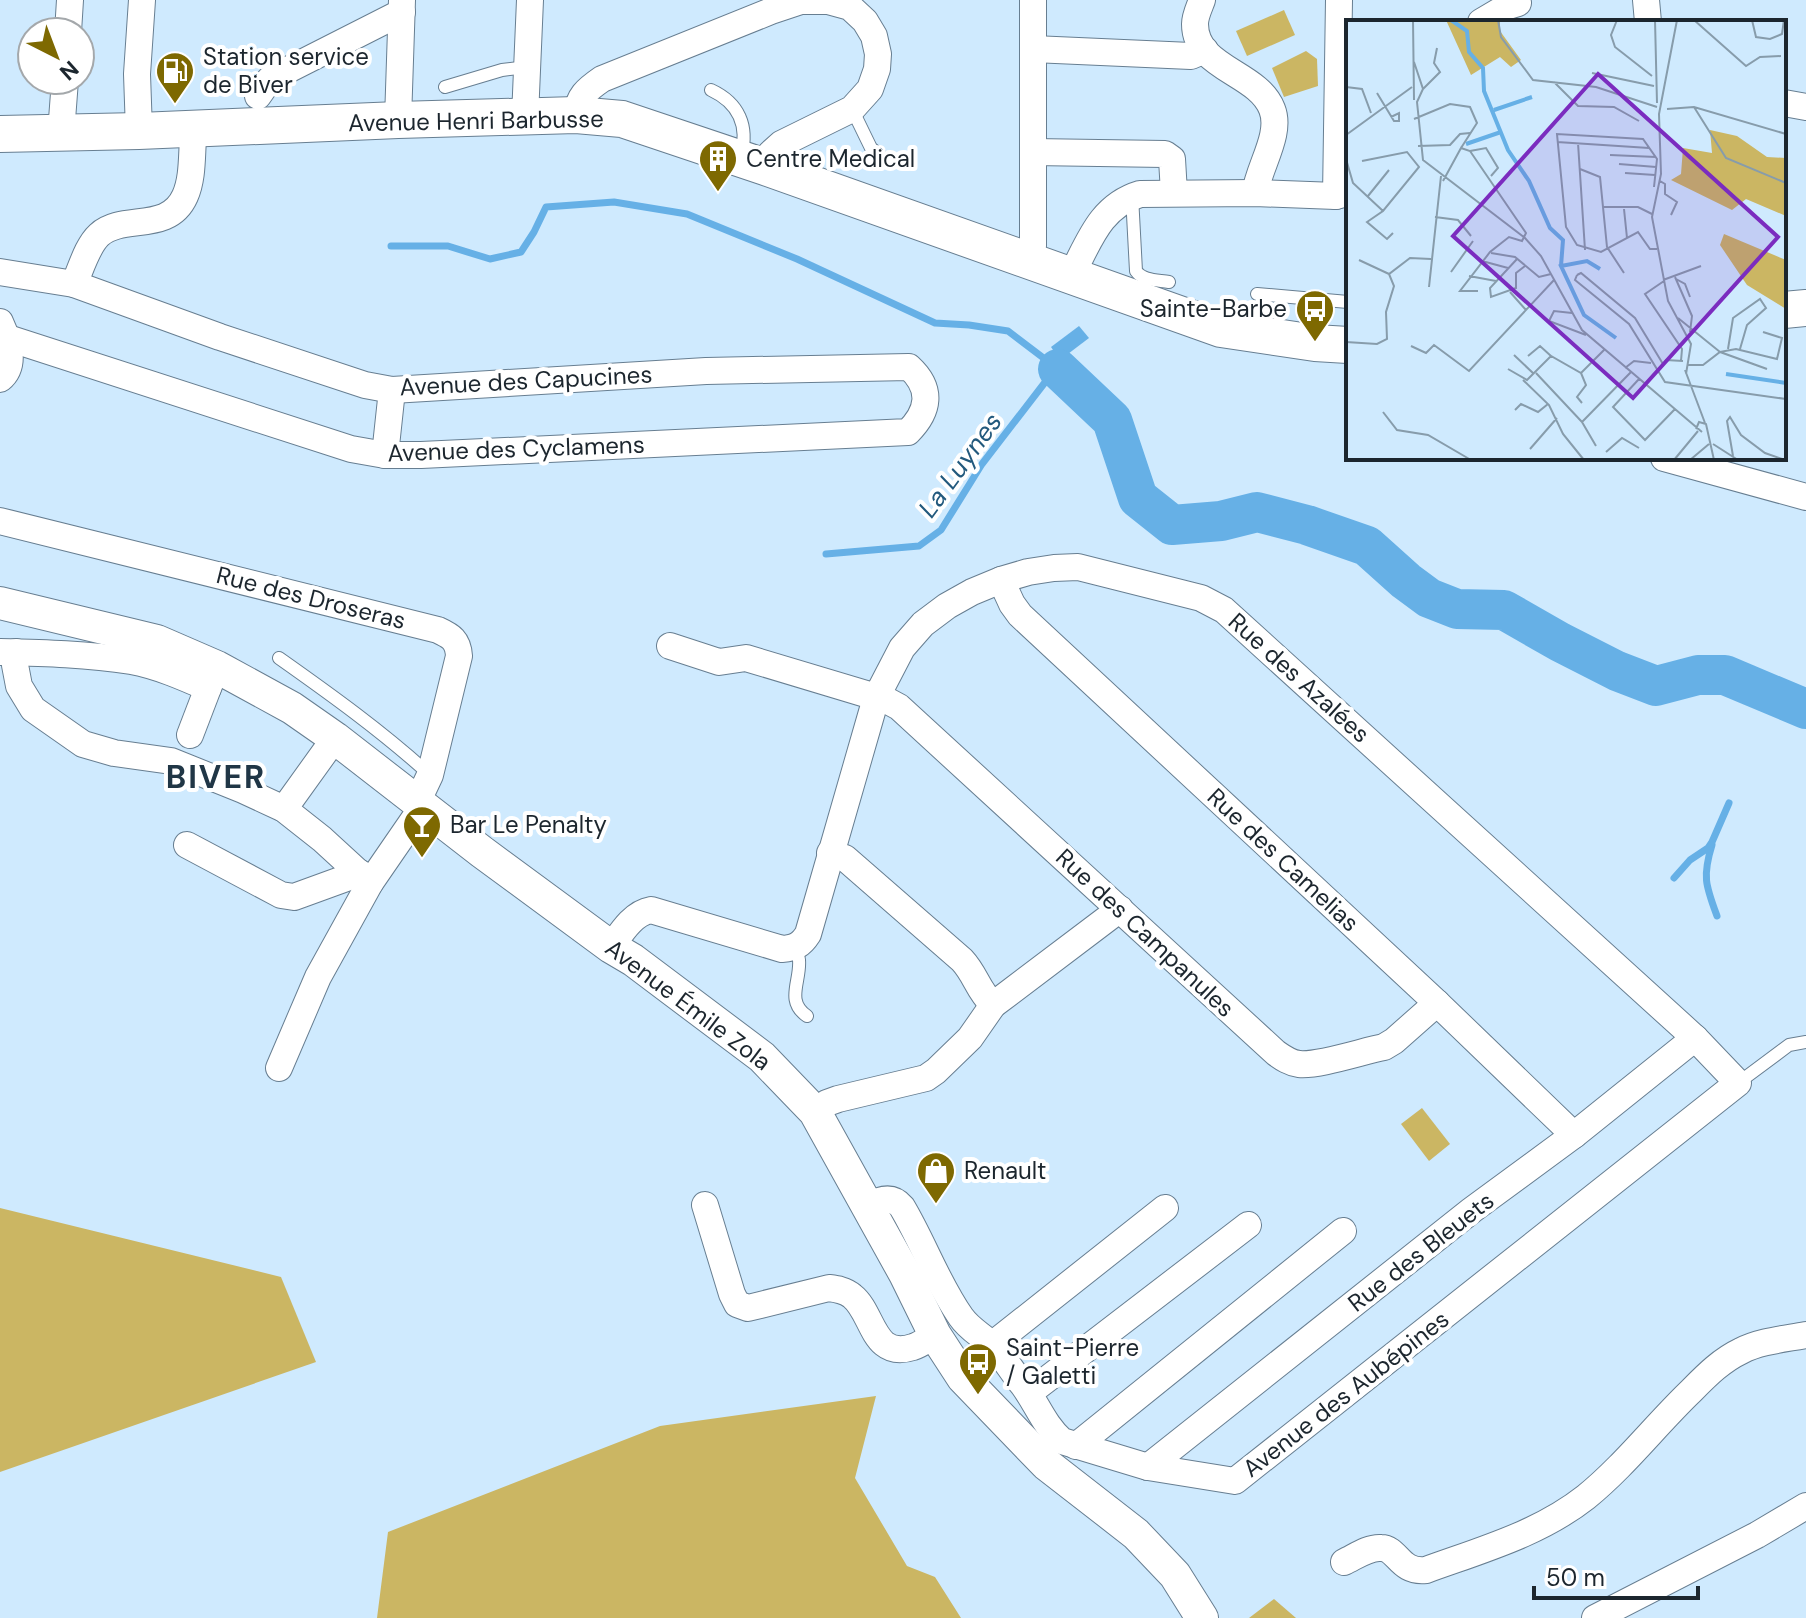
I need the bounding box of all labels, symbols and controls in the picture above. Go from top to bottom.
north arrow [16,16,96,96]
inset map [1346,20,1786,460]
place label: Station service de Biver [203,41,369,100]
fuel station icon: Station service de Biver [154,50,196,105]
text: N [53,54,85,87]
street label: Avenue Henri Barbusse [348,103,604,138]
building icon: Centre Medical [697,138,739,193]
place label: Centre Medical [746,143,915,174]
bus stop icon: Sainte-Barbe [1294,288,1336,343]
place label: Sainte-Barbe [1140,293,1287,324]
street label: Avenue des Capucines [399,358,653,403]
water label: La Luynes [911,406,1009,524]
street label: Avenue des Cyclamens [387,429,645,468]
street label: Rue des Droseras [213,559,409,636]
street label: Rue des Azalées [1222,606,1377,749]
district label: BIVER [166,756,266,798]
street label: Rue des Camelias [1201,781,1366,938]
bar icon: Bar Le Penalty [401,804,443,859]
place label: Bar Le Penalty [450,809,607,840]
street label: Rue des Campanules [1049,842,1241,1024]
street label: Avenue Émile Zola [599,932,777,1077]
shop icon: Renault [915,1150,957,1205]
place label: Renault [964,1155,1047,1186]
street label: Rue des Bleuets [1341,1185,1500,1318]
street label: Avenue des Aubépines [1236,1303,1455,1484]
place label: Saint-Pierre / Galetti [1006,1332,1139,1391]
bus stop icon: Saint-Pierre / Galetti [957,1341,999,1396]
scale bar [1534,1550,1698,1600]
text: 50 m [1546,1562,1605,1593]

